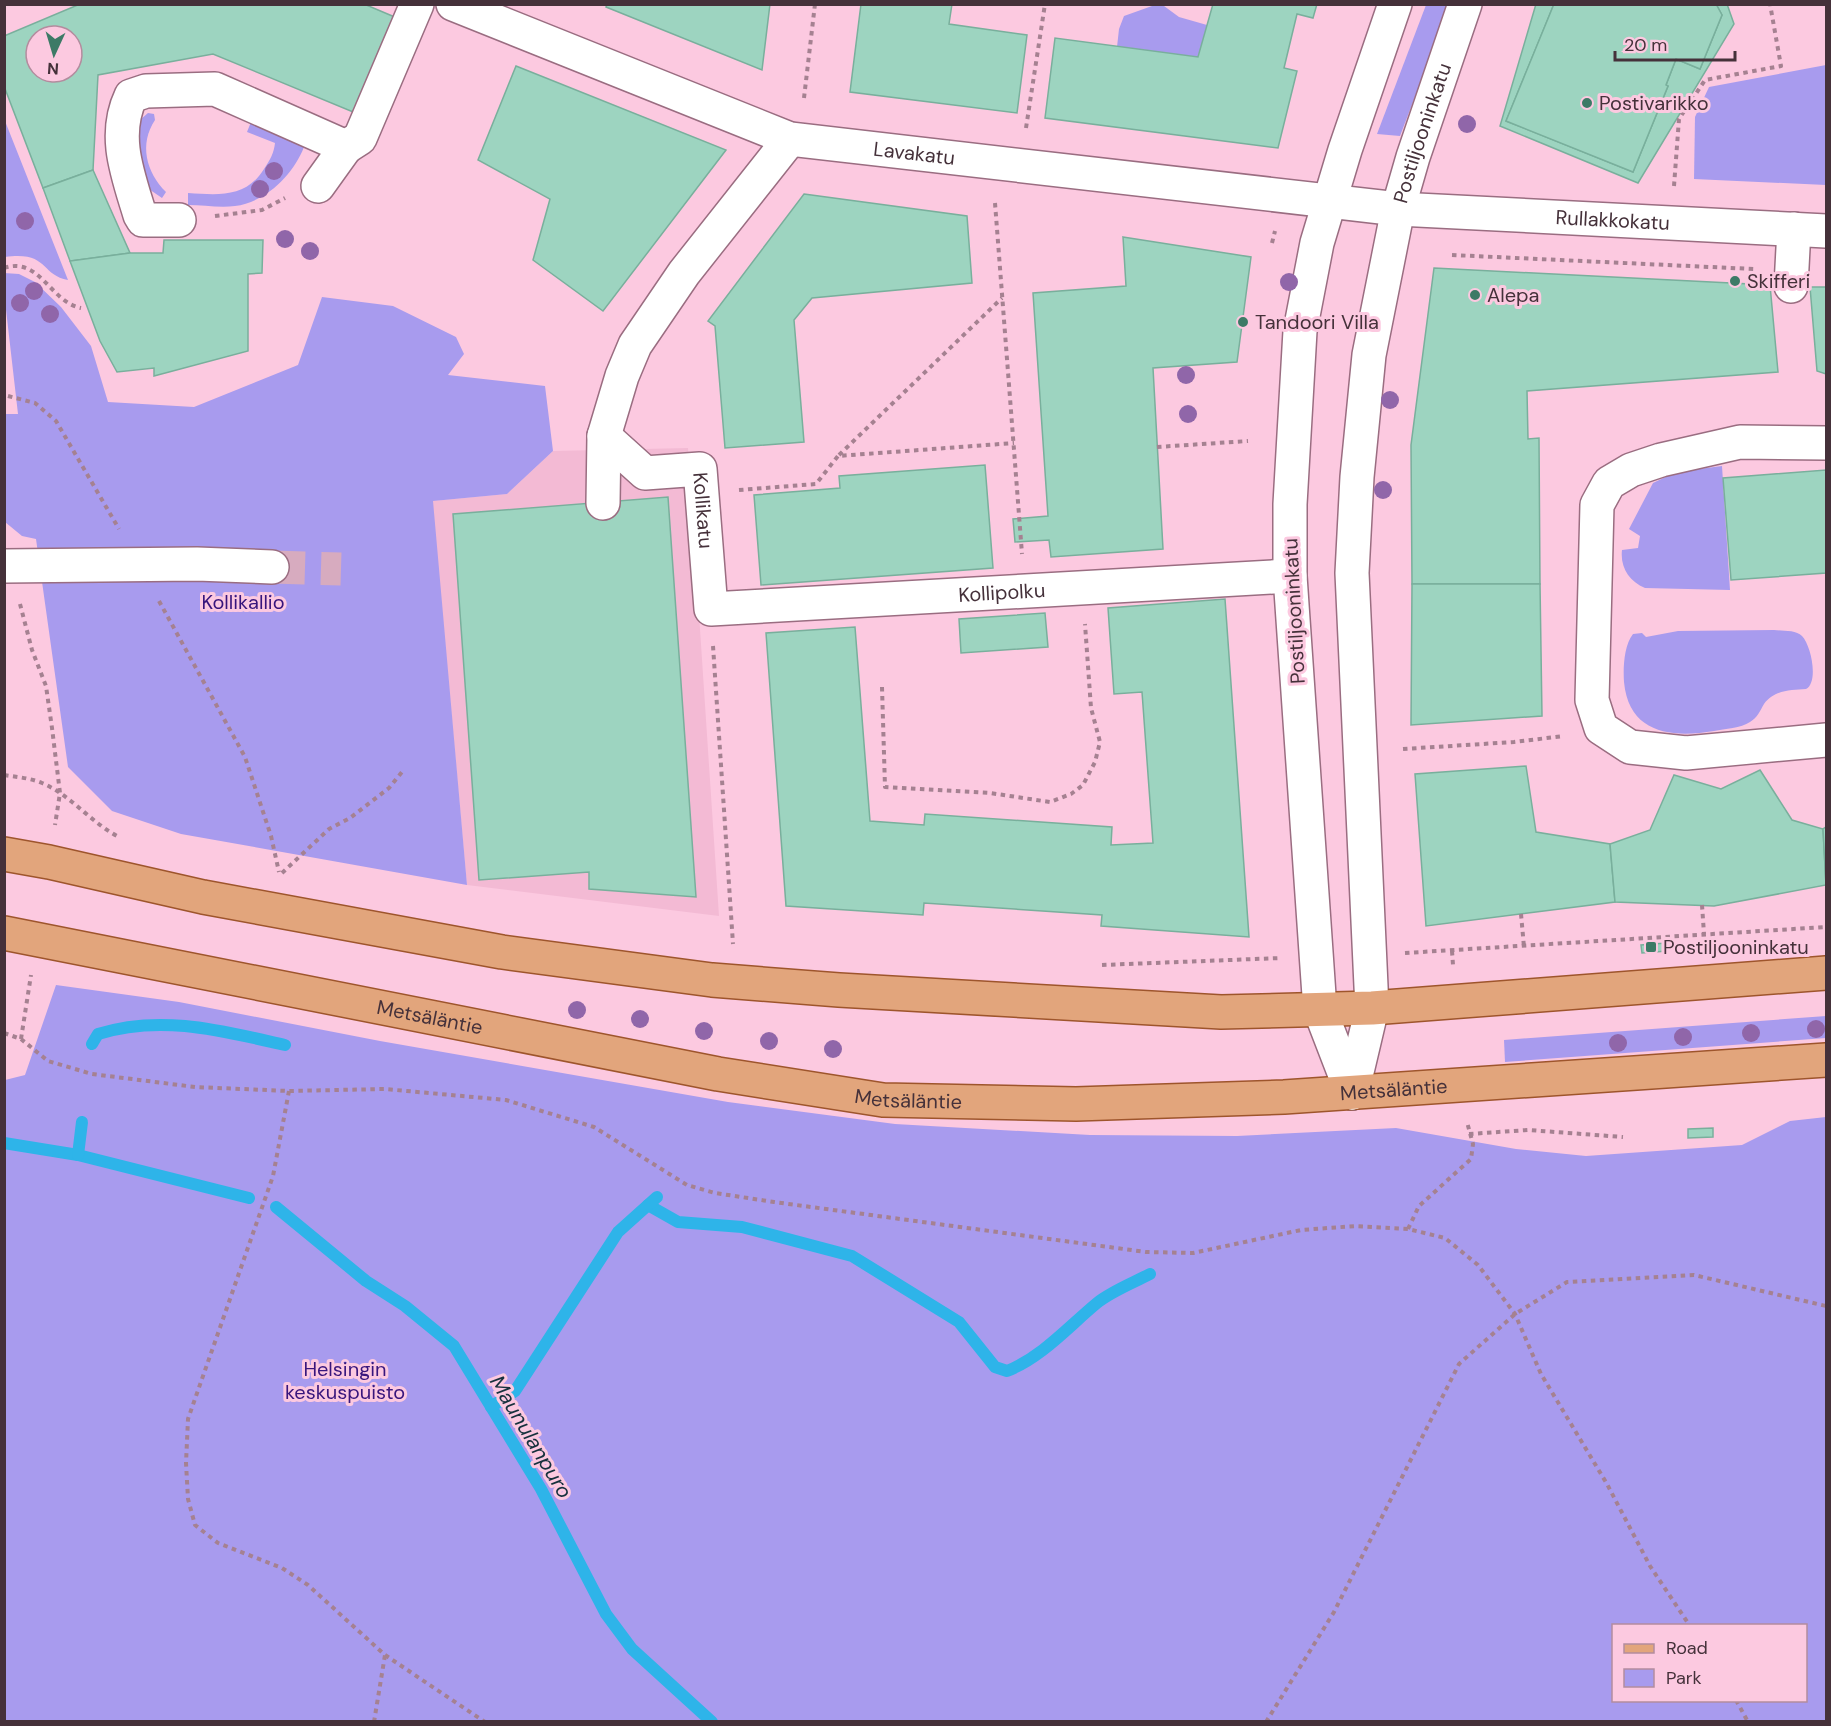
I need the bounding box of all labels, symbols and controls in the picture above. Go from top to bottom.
north arrow [24,24,84,84]
scale bar [1615,24,1735,62]
text: 20 m [1624,33,1667,57]
text: N [46,58,60,79]
street label: Postiljooninkatu [1387,60,1457,206]
place label: Postivarikko [1599,90,1709,116]
marker: Postivarikko [1580,96,1594,110]
street label: Lavakatu [872,136,956,171]
street label: Rullakkokatu [1555,204,1670,236]
place label: Skifferi [1747,268,1810,294]
marker: Skifferi [1728,274,1742,288]
place label: Alepa [1487,282,1540,308]
marker: Alepa [1468,288,1482,302]
place label: Tandoori Villa [1255,309,1379,335]
marker: Tandoori Villa [1236,315,1250,329]
street label: Kollikatu [687,471,719,550]
street label: Postiljooninkatu [1277,538,1311,684]
street label: Kollipolku [958,577,1046,608]
park label: Kollikallio [201,589,285,615]
place label: Postiljooninkatu [1663,934,1809,960]
marker: Postiljooninkatu [1644,940,1658,954]
street label: Metsäläntie [375,994,485,1040]
street label: Metsäläntie [1339,1073,1448,1106]
street label: Metsäläntie [853,1083,962,1115]
park label: Helsingin keskuspuisto [285,1356,405,1405]
water label: Maunulanpuro [483,1370,579,1504]
legend [1612,1624,1807,1702]
text: Road [1666,1636,1708,1660]
text: Park [1666,1666,1702,1690]

